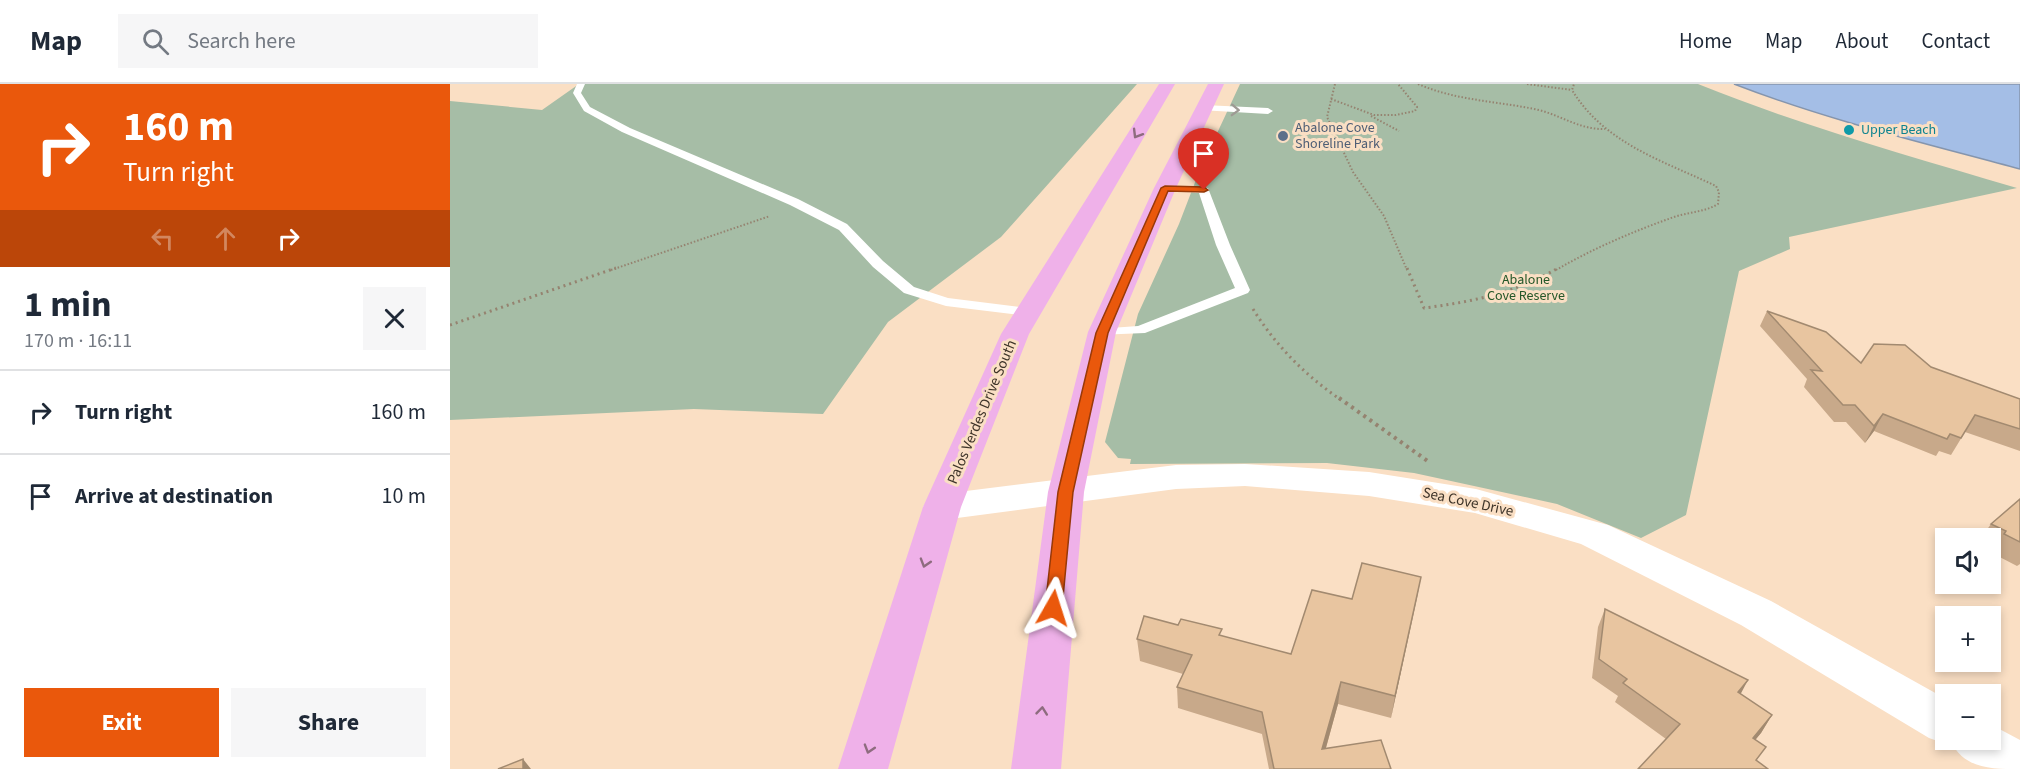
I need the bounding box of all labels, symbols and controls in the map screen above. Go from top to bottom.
search box [118,14,538,68]
text: Map [30,21,82,61]
icon: search [139,25,172,58]
text: Search here [187,25,296,57]
text: Home [1679,26,1732,56]
text: Map [1765,26,1803,56]
text: About [1836,26,1888,56]
text: Contact [1921,26,1990,56]
text: 160 m [123,97,234,157]
one-way arrow [1231,103,1240,116]
icon: right [24,108,102,186]
place label: Abalone Cove Shoreline Park [1295,118,1380,154]
place label: Upper Beach [1861,120,1936,140]
marker: Upper Beach [1842,123,1856,137]
one-way arrow [1132,128,1144,138]
pin [1178,128,1229,190]
marker: Abalone Cove Shoreline Park [1276,129,1290,143]
icon: arrive [1187,137,1220,170]
text: Turn right [123,153,234,192]
icon: left [146,222,179,255]
icon: ahead [209,222,242,255]
icon: right [272,222,305,255]
park label: Abalone Cove Reserve [1487,270,1565,306]
text: 1 min [24,279,112,330]
button: close [363,287,426,350]
text: 170 m · 16:11 [24,327,132,355]
street label: Palos Verdes Drive South [942,337,1022,487]
icon: right [24,396,57,429]
text: Turn right [75,396,172,428]
text: 160 m [371,396,426,428]
icon: arrive [24,480,57,513]
text: Arrive at destination [75,480,273,512]
text: 10 m [381,480,426,512]
street label: Sea Cove Drive [1421,482,1515,522]
map controls [1935,528,2001,750]
button: sound [1935,528,2001,594]
one-way arrow [920,557,932,568]
position arrow [1021,576,1085,640]
button: + [1935,606,2001,672]
button: − [1935,684,2001,750]
button: Exit [24,688,219,757]
button: Share [231,688,426,757]
one-way arrow [1035,706,1048,715]
one-way arrow [864,744,876,754]

